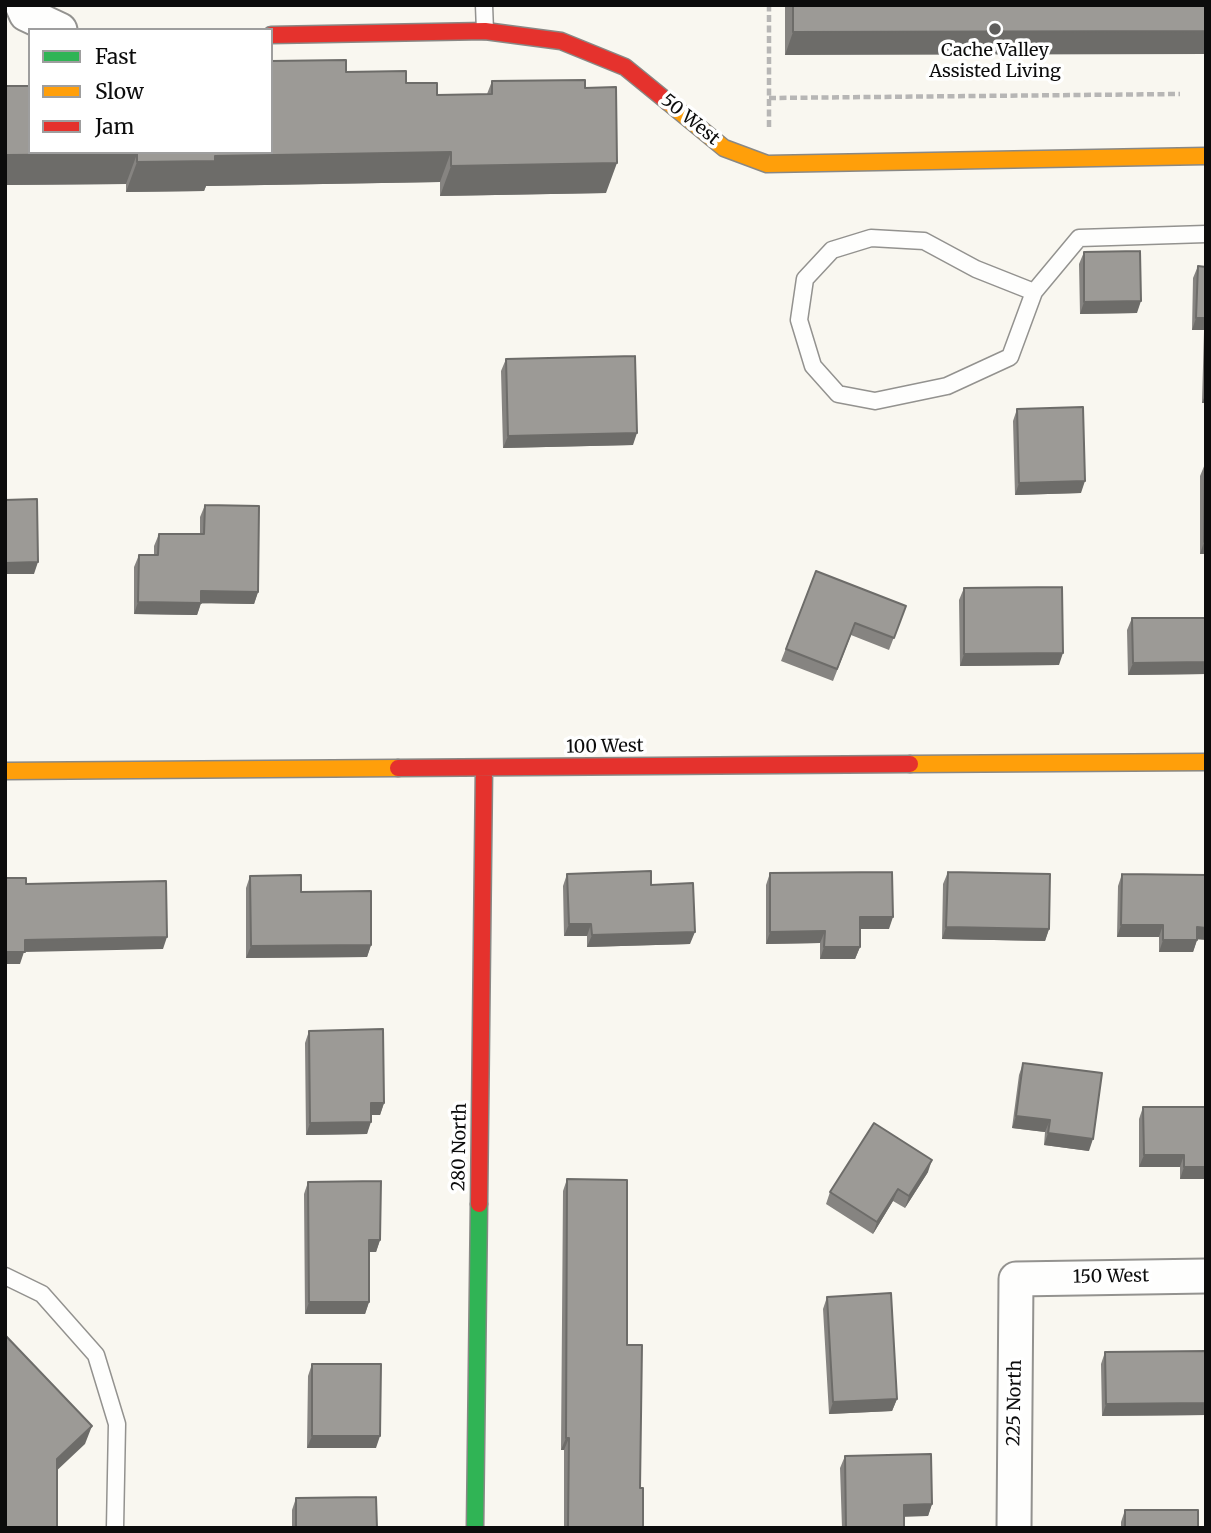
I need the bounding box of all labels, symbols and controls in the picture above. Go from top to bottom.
marker: Cache Valley Assisted Living [987,21,1003,37]
legend [28,28,273,154]
place label: Cache Valley Assisted Living [929,40,1061,82]
text: Fast [95,43,137,70]
text: Slow [95,78,144,105]
street label: 50 West [657,90,723,150]
text: Jam [95,113,134,140]
street label: 100 West [566,736,644,758]
street label: 280 North [448,1103,472,1191]
street label: 150 West [1073,1266,1149,1288]
street label: 225 North [1003,1360,1027,1446]

